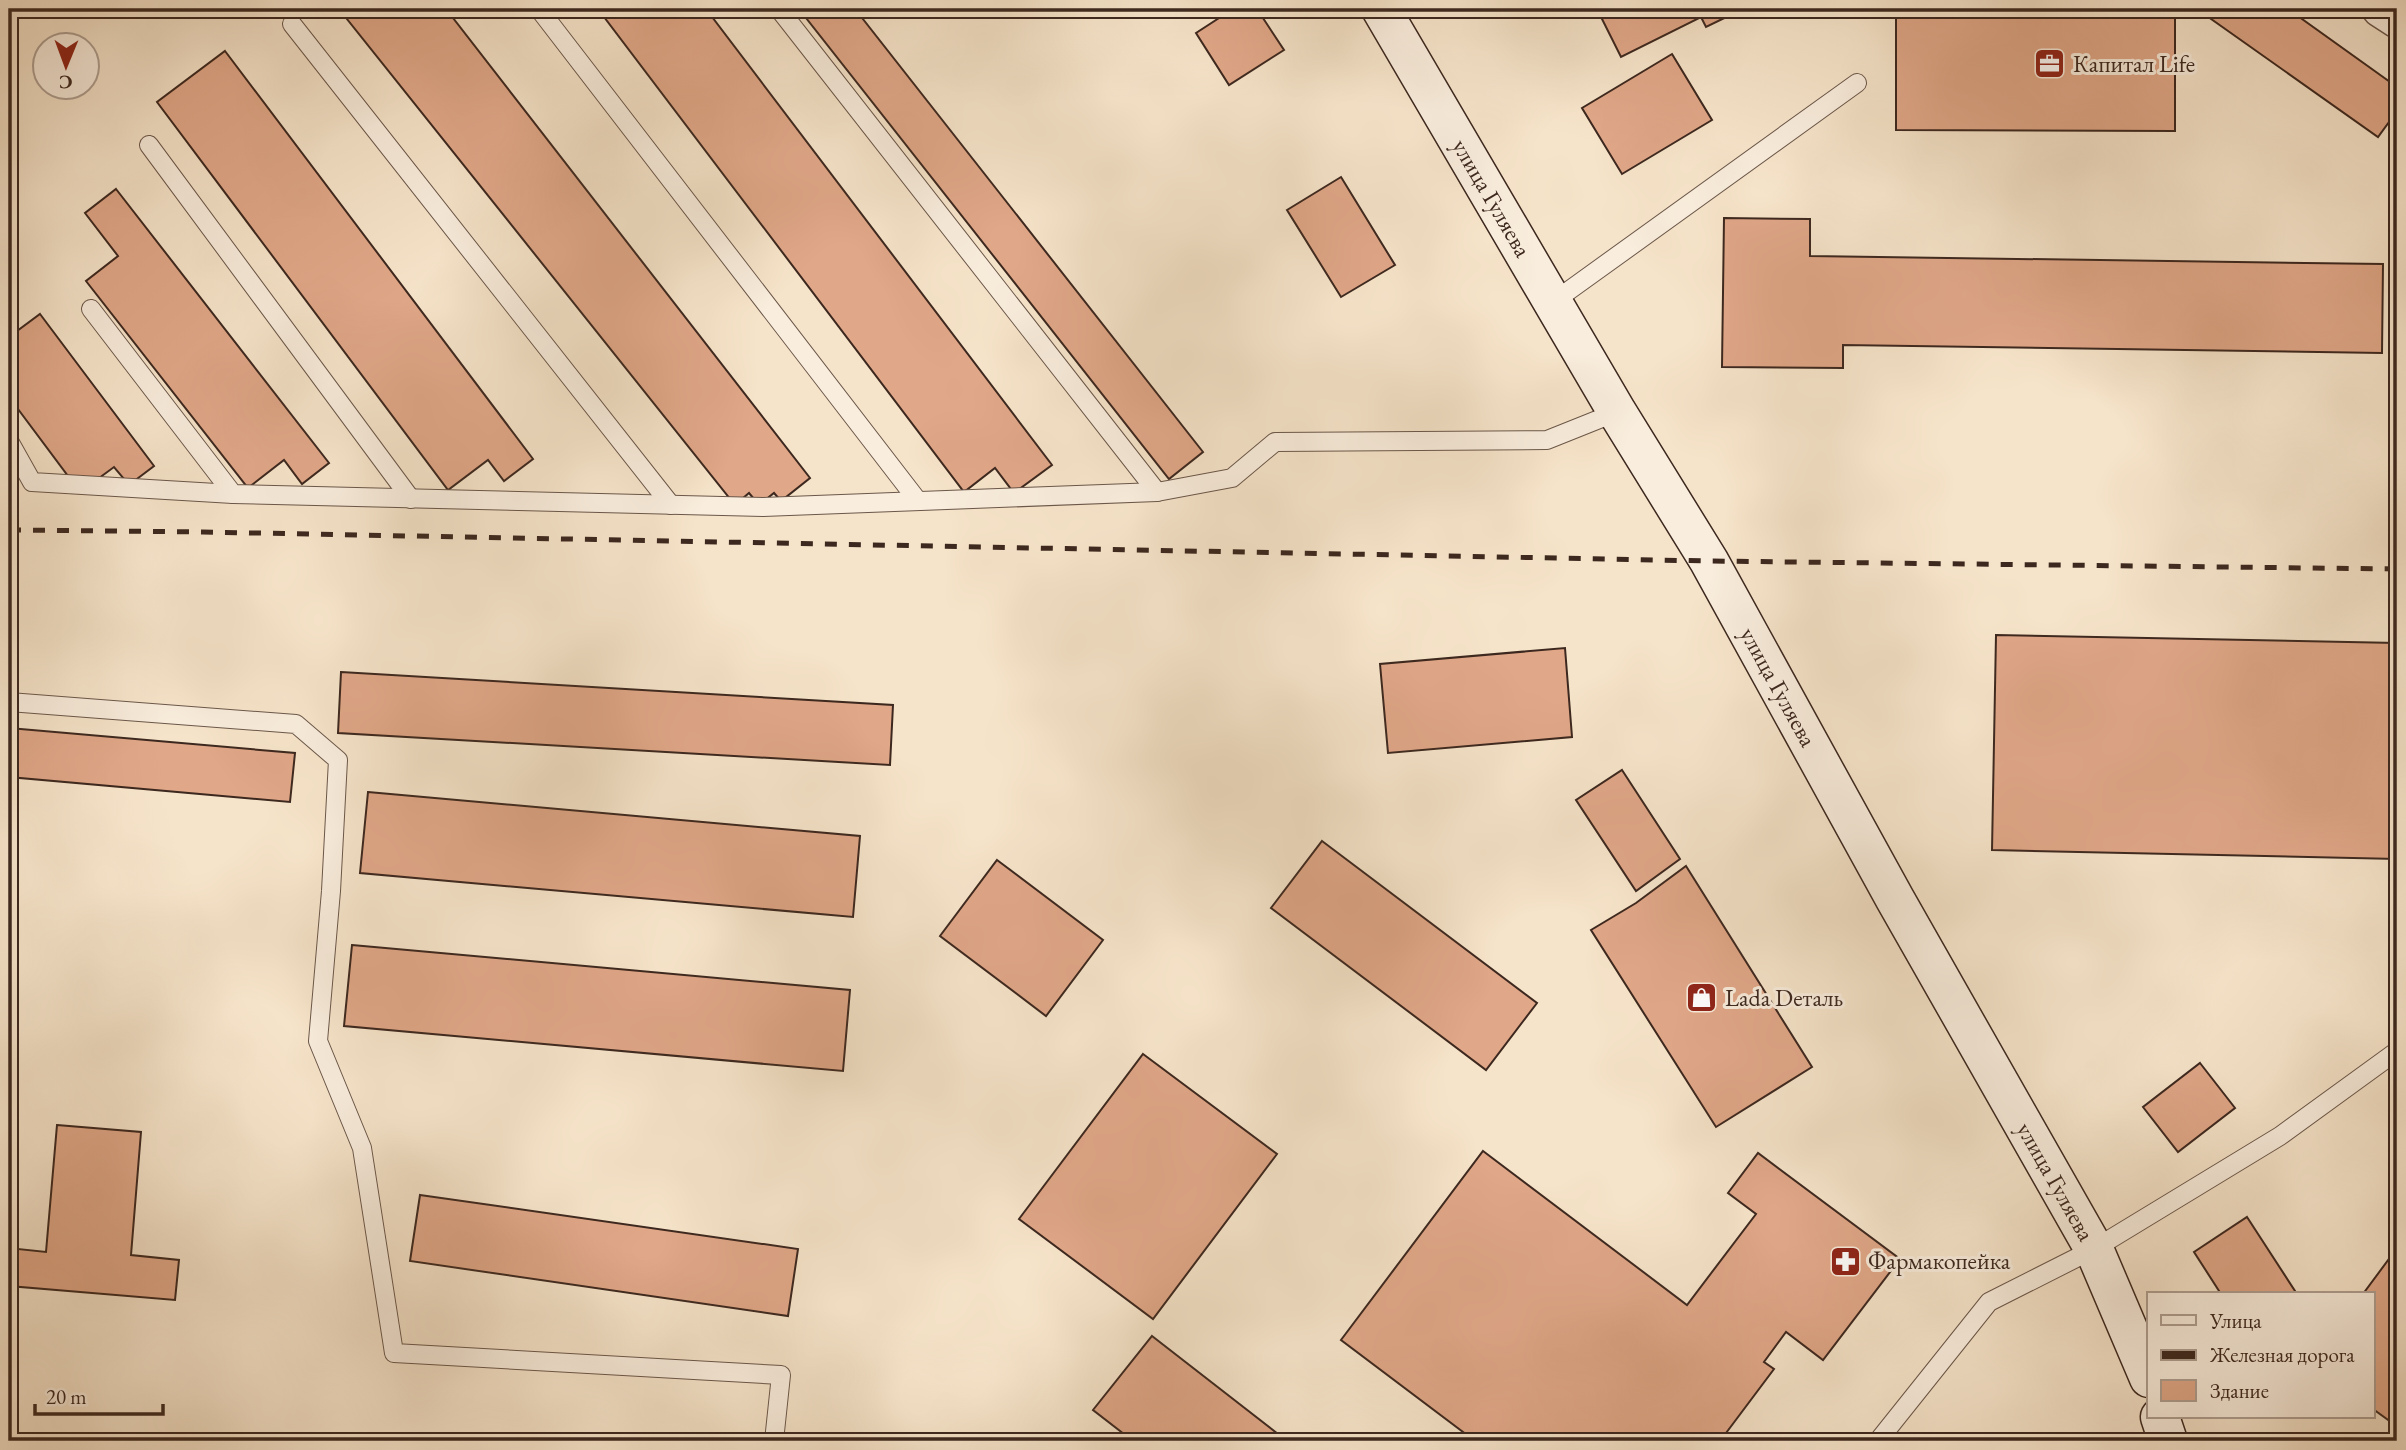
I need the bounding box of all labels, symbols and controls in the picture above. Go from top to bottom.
north arrow [32,32,102,102]
office icon: Капитал Life [2033,47,2067,81]
place label: Капитал Life [2073,48,2195,79]
text: С [59,70,73,95]
street label: улица Гуляева [1445,133,1539,263]
street label: улица Гуляева [1733,622,1824,752]
shop icon: Lada Dеталь [1685,981,1719,1015]
place label: Lada Dеталь [1725,982,1843,1013]
street label: улица Гуляева [2010,1116,2102,1247]
pharmacy icon: Фармакопейка [1828,1244,1862,1278]
place label: Фармакопейка [1868,1245,2011,1276]
legend [2147,1292,2374,1418]
text: Улица [2209,1307,2262,1334]
text: Железная дорога [2209,1341,2355,1368]
scale bar [35,1373,163,1417]
text: Здание [2210,1377,2269,1404]
text: 20 m [46,1383,87,1410]

